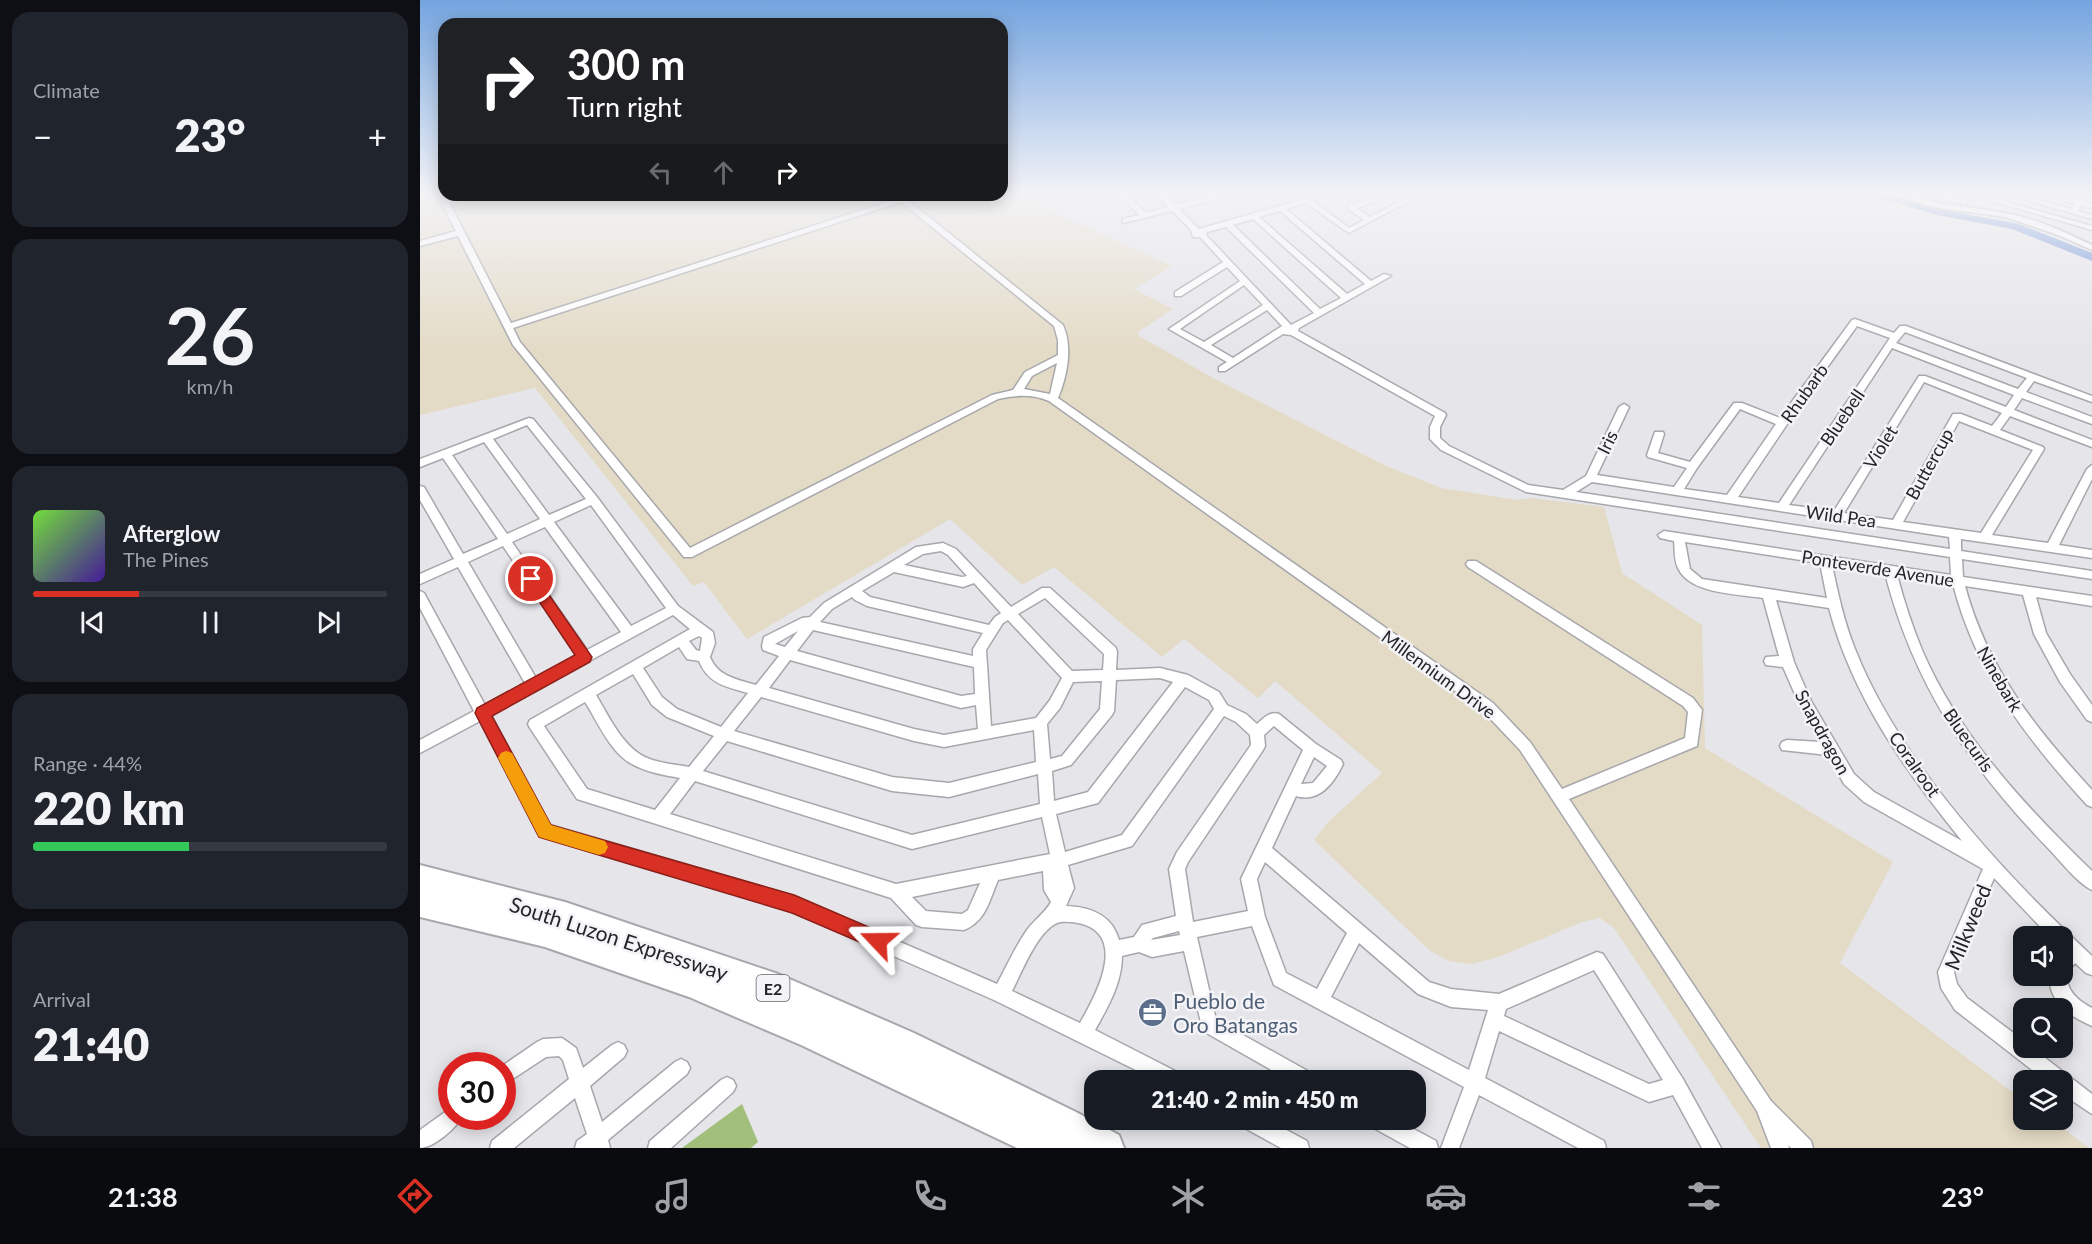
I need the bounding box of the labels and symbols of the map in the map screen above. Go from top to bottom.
street label: Rhubarb [1776,359,1832,427]
street label: Bluebell [1815,385,1869,449]
street label: Violet [1858,421,1902,473]
street label: Buttercup [1900,424,1958,504]
street label: Iris [1592,426,1622,457]
street label: Wild Pea [1805,500,1877,532]
street label: Ponteverde Avenue [1800,545,1956,591]
pin [505,553,556,604]
street label: Millennium Drive [1378,625,1500,723]
street label: Ninebark [1972,642,2028,717]
street label: Snapdragon [1791,686,1855,778]
street label: Bluecurls [1939,704,1999,776]
street label: Coralroot [1885,727,1946,801]
street label: Milkweed [1938,880,1996,974]
street label: South Luzon Expressway [507,891,731,985]
position arrow [846,909,910,973]
road number: E2 [756,975,790,1001]
place label: Pueblo de Oro Batangas [1173,988,1298,1037]
office icon: Pueblo de Oro Batangas [1136,996,1168,1028]
speed limit sign: 30 [438,1052,516,1130]

